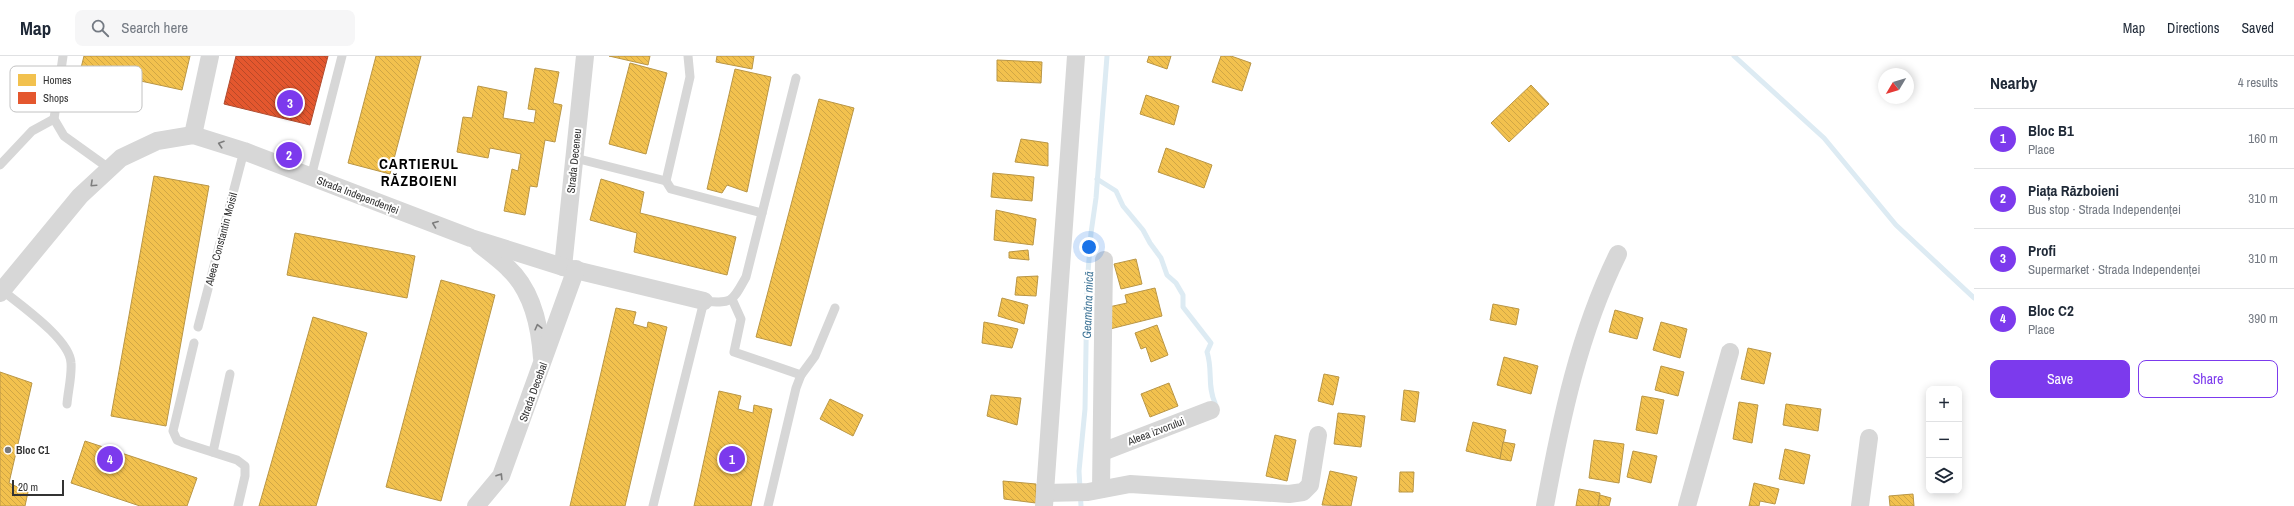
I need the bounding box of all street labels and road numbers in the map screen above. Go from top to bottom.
street label: Strada Deceneu [564,128,584,194]
street label: Strada Independenței [315,173,401,217]
street label: Aleea Constantin Moisil [202,191,240,288]
street label: Strada Decebal [516,360,550,424]
street label: Aleea izvorului [1125,414,1186,449]

